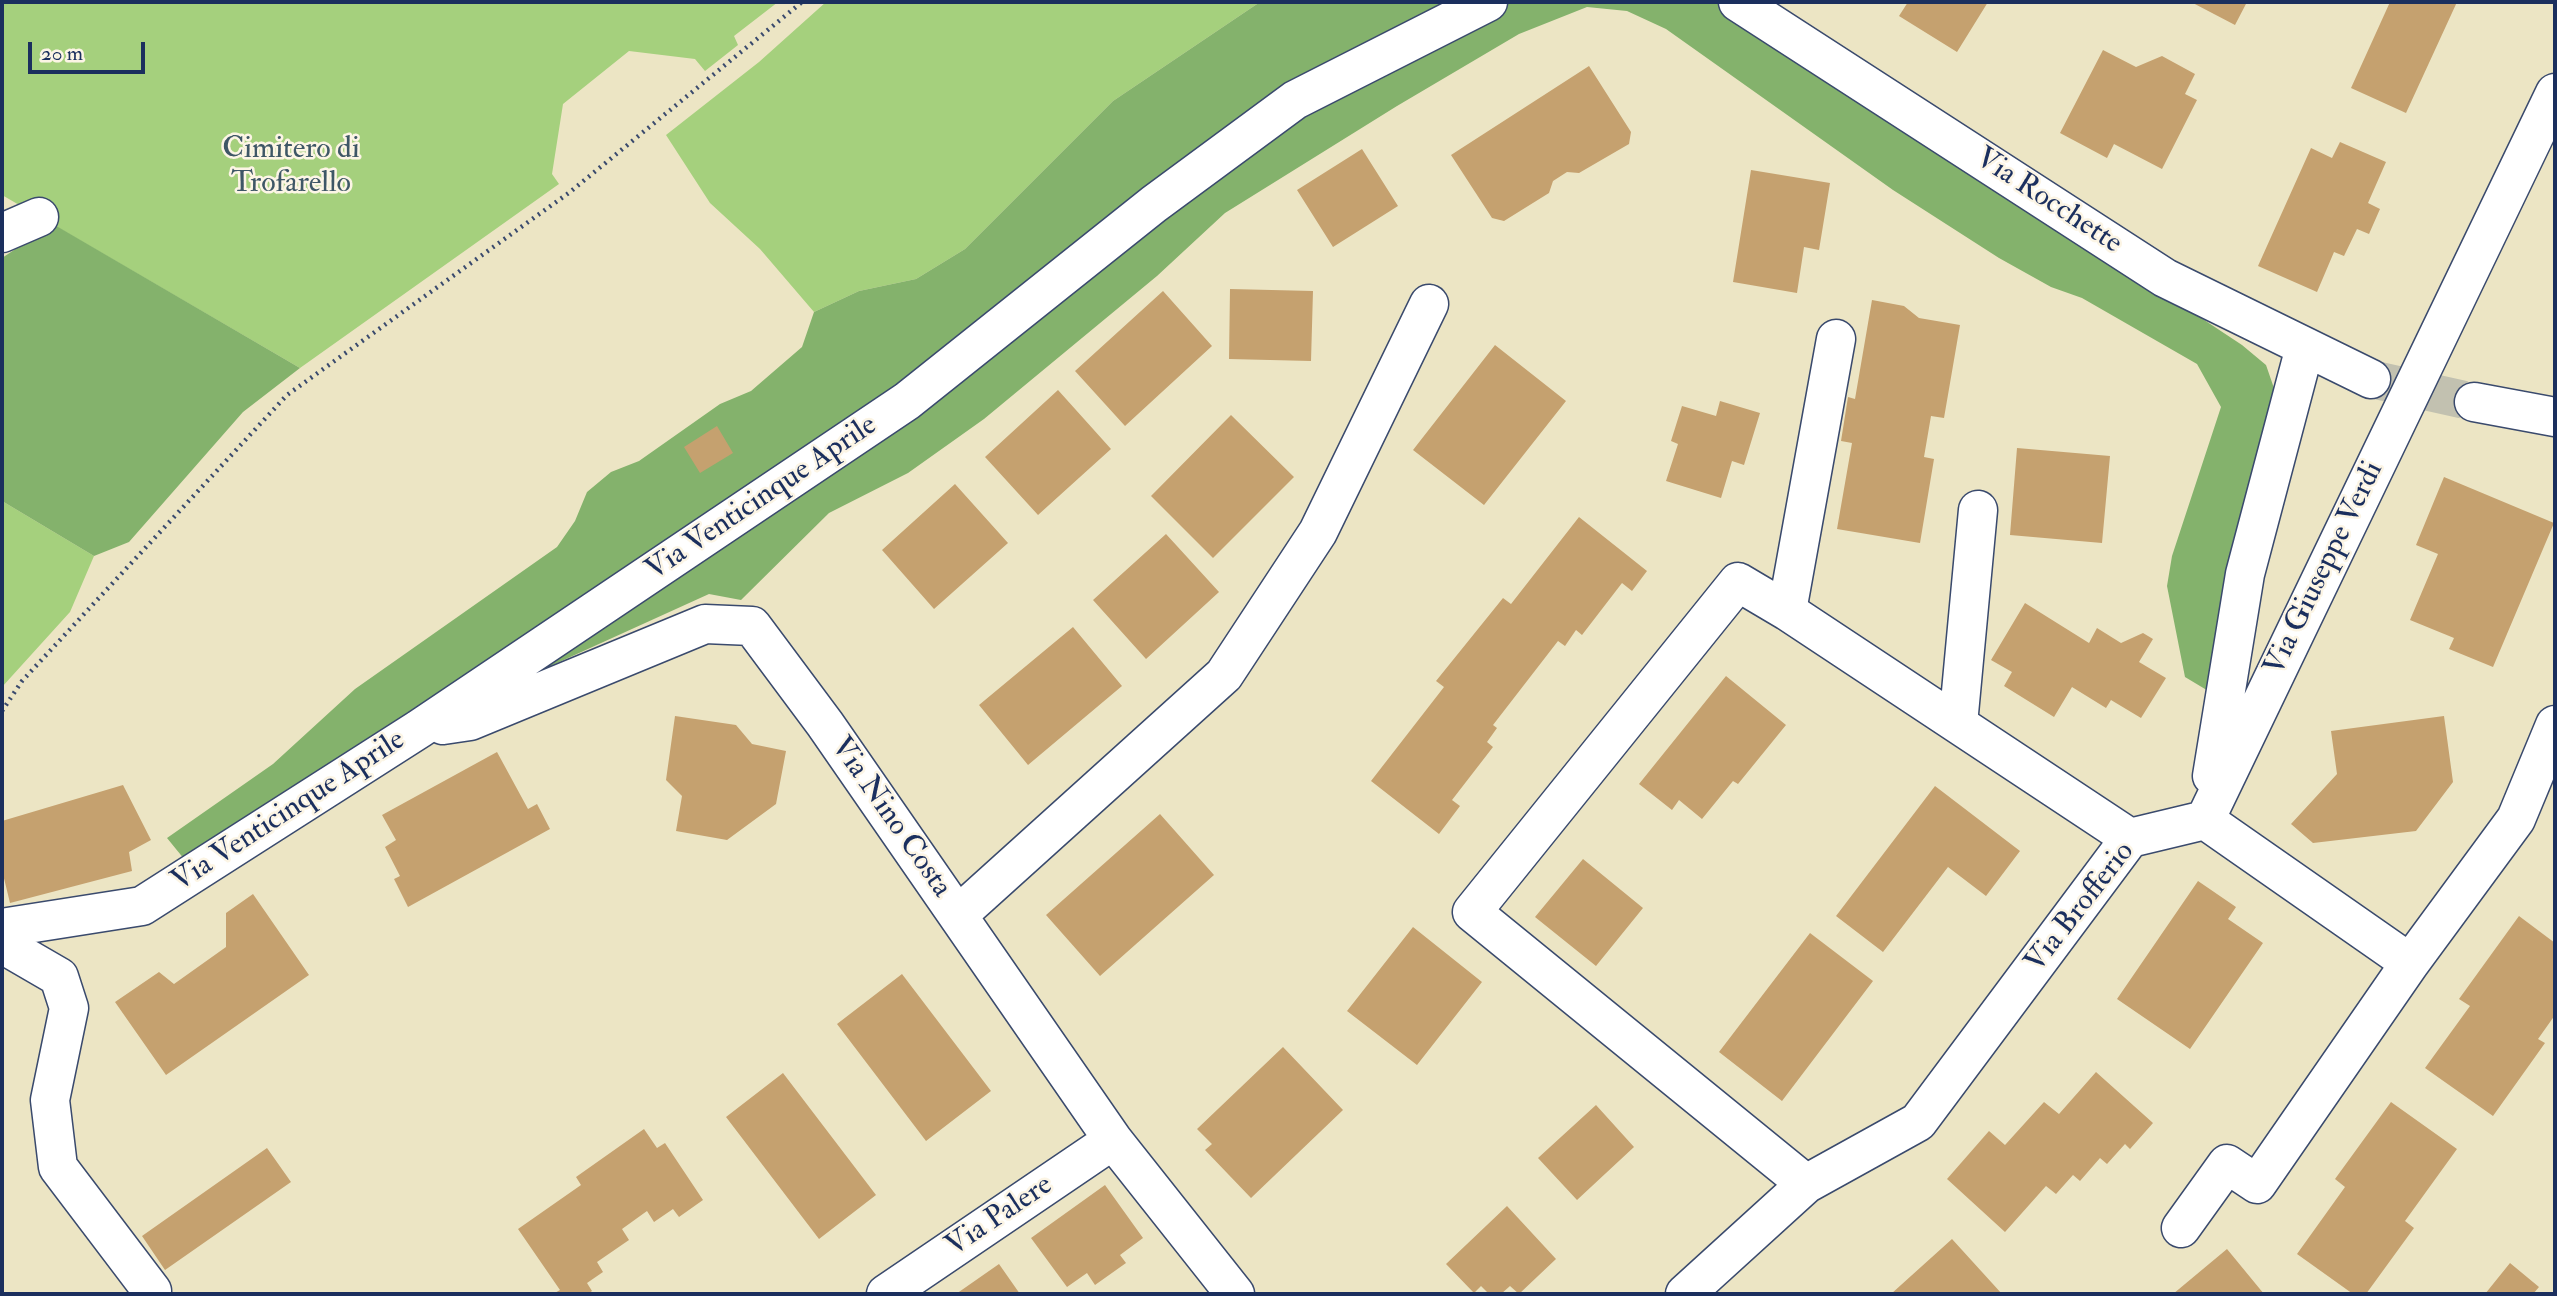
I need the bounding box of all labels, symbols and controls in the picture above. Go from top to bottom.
scale bar [32,28,149,72]
text: 20 m [41,40,83,67]
park label: Cimitero di Trofarello [222,133,360,204]
street label: Via Rocchette [1968,141,2128,263]
street label: Via Venticinque Aprile [640,408,884,590]
street label: Via Giuseppe Verdi [2258,456,2392,682]
street label: Via Venticinque Aprile [166,723,412,901]
street label: Via Nino Costa [822,731,958,905]
street label: Via Brofferio [2019,836,2143,980]
street label: Via Palere [940,1168,1060,1266]

